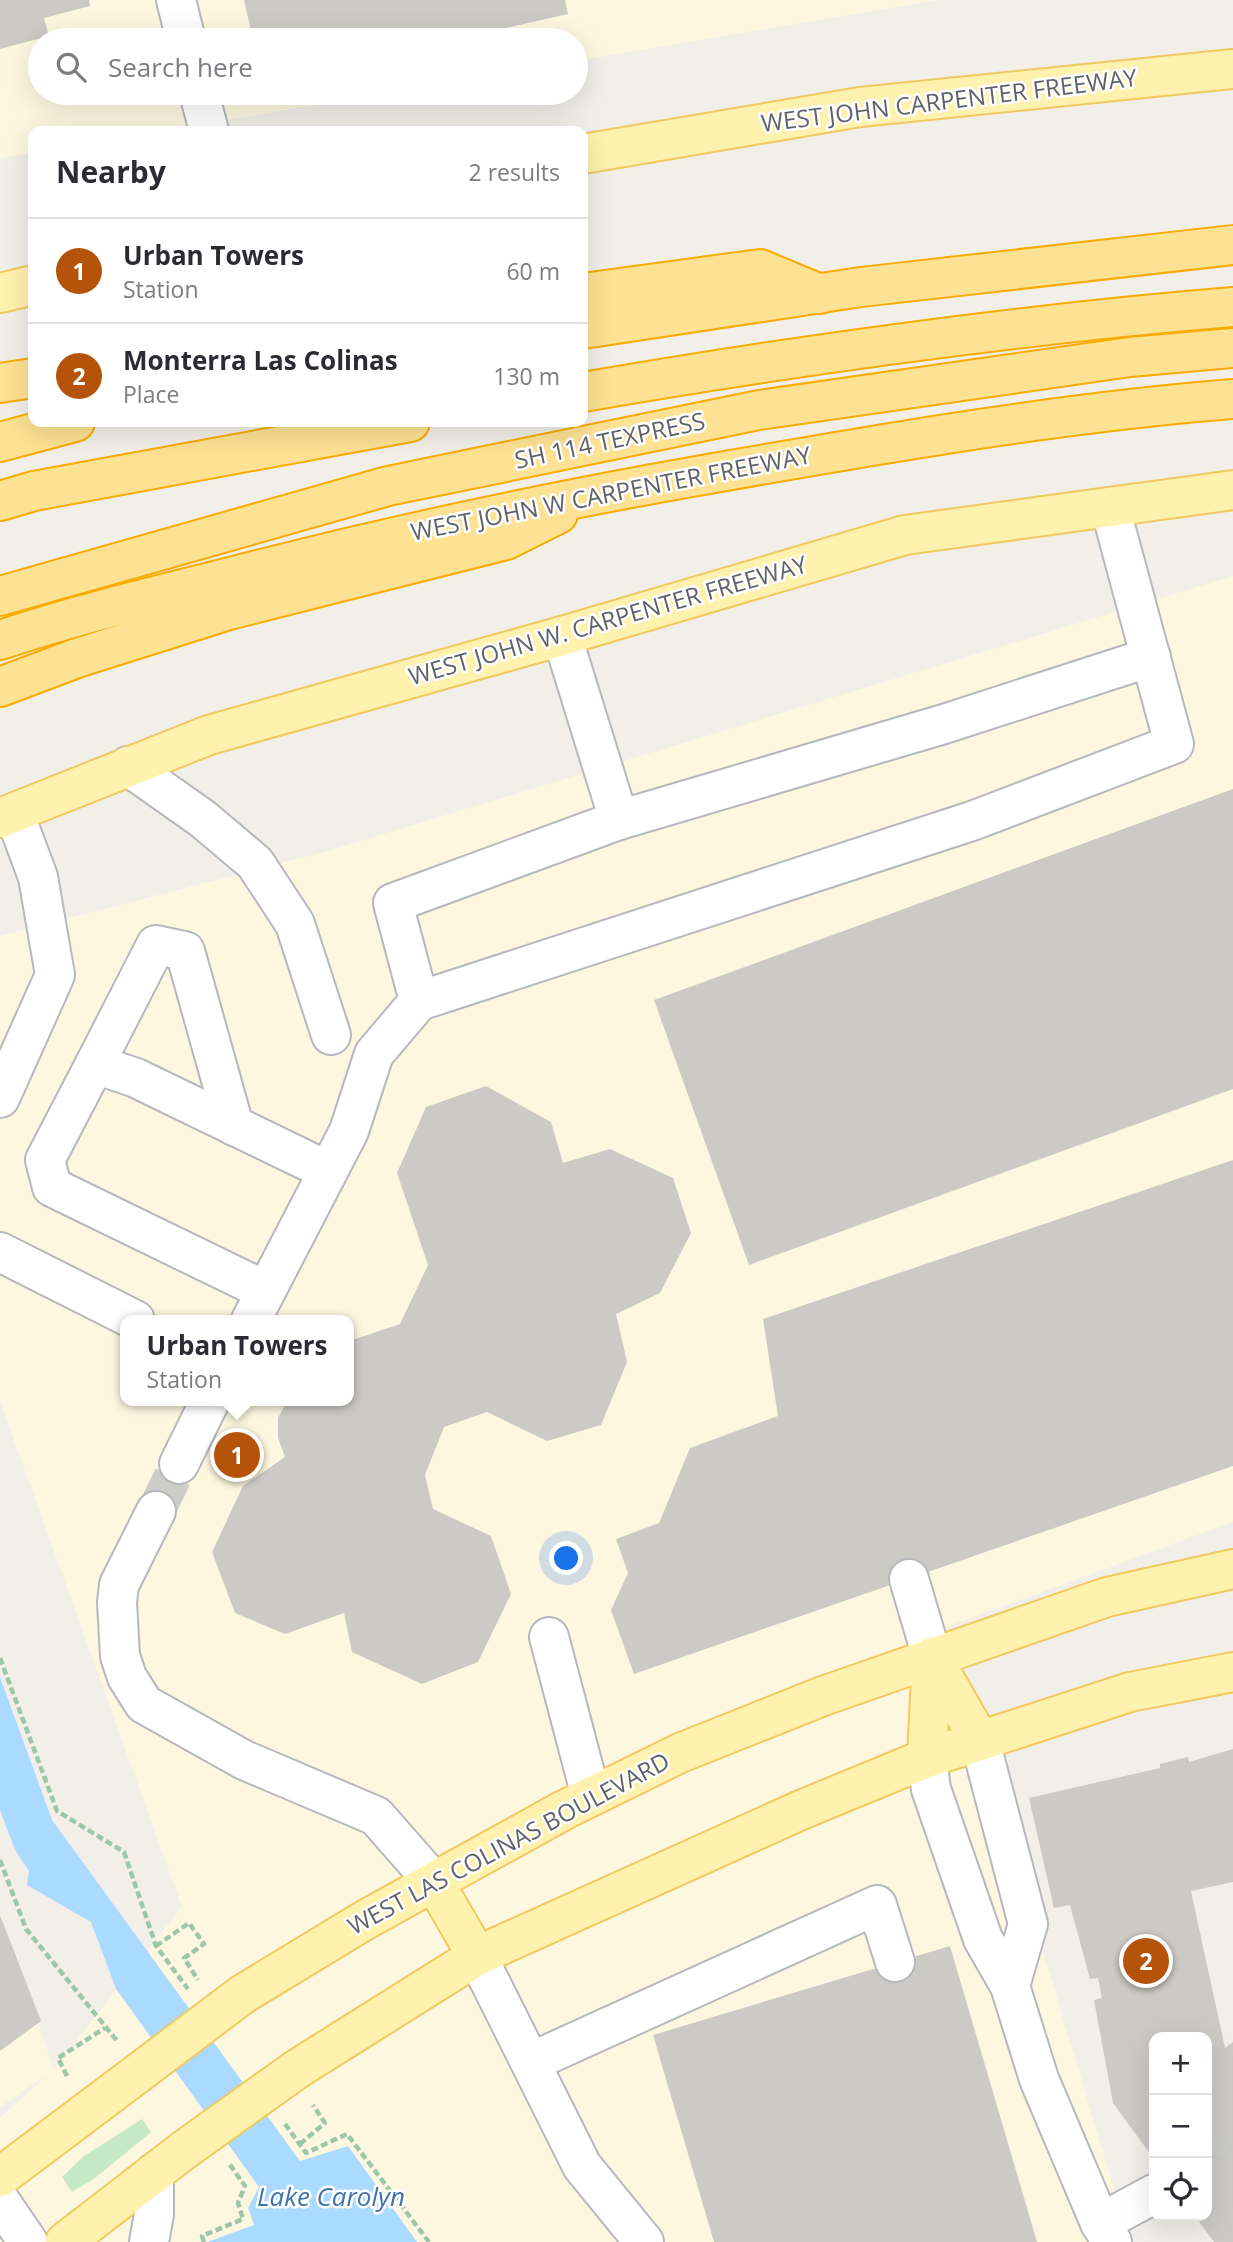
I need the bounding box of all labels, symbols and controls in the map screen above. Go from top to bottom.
search box [28,28,588,105]
icon: search [52,48,90,86]
text: Search here [108,49,253,85]
street label: WEST JOHN CARPENTER FREEWAY [759,60,1139,139]
text: Nearby [56,151,166,192]
text: 2 results [469,156,560,188]
text: Urban Towers [123,237,304,273]
text: 1 [72,255,86,287]
text: 60 m [506,255,560,287]
text: Station [123,273,199,305]
text: Monterra Las Colinas [123,342,398,378]
text: 2 [72,360,86,392]
text: 130 m [493,360,560,392]
text: Place [123,378,179,410]
street label: SH 114 TEXPRESS [511,403,708,476]
street label: WEST JOHN W CARPENTER FREEWAY [408,437,814,548]
street label: WEST JOHN W. CARPENTER FREEWAY [404,547,811,692]
popup [120,1315,354,1406]
text: Urban Towers [147,1327,327,1363]
text: Station [147,1363,222,1395]
pin: 1 [214,1429,260,1481]
your location [549,1541,583,1575]
street label: WEST LAS COLINAS BOULEVARD [342,1744,675,1942]
pin: 2 [1123,1935,1169,1987]
map controls [1149,2032,1212,2221]
button: + [1149,2032,1212,2095]
button: − [1149,2095,1212,2158]
button: locate [1149,2158,1212,2221]
water label: Lake Carolyn [257,2178,405,2214]

